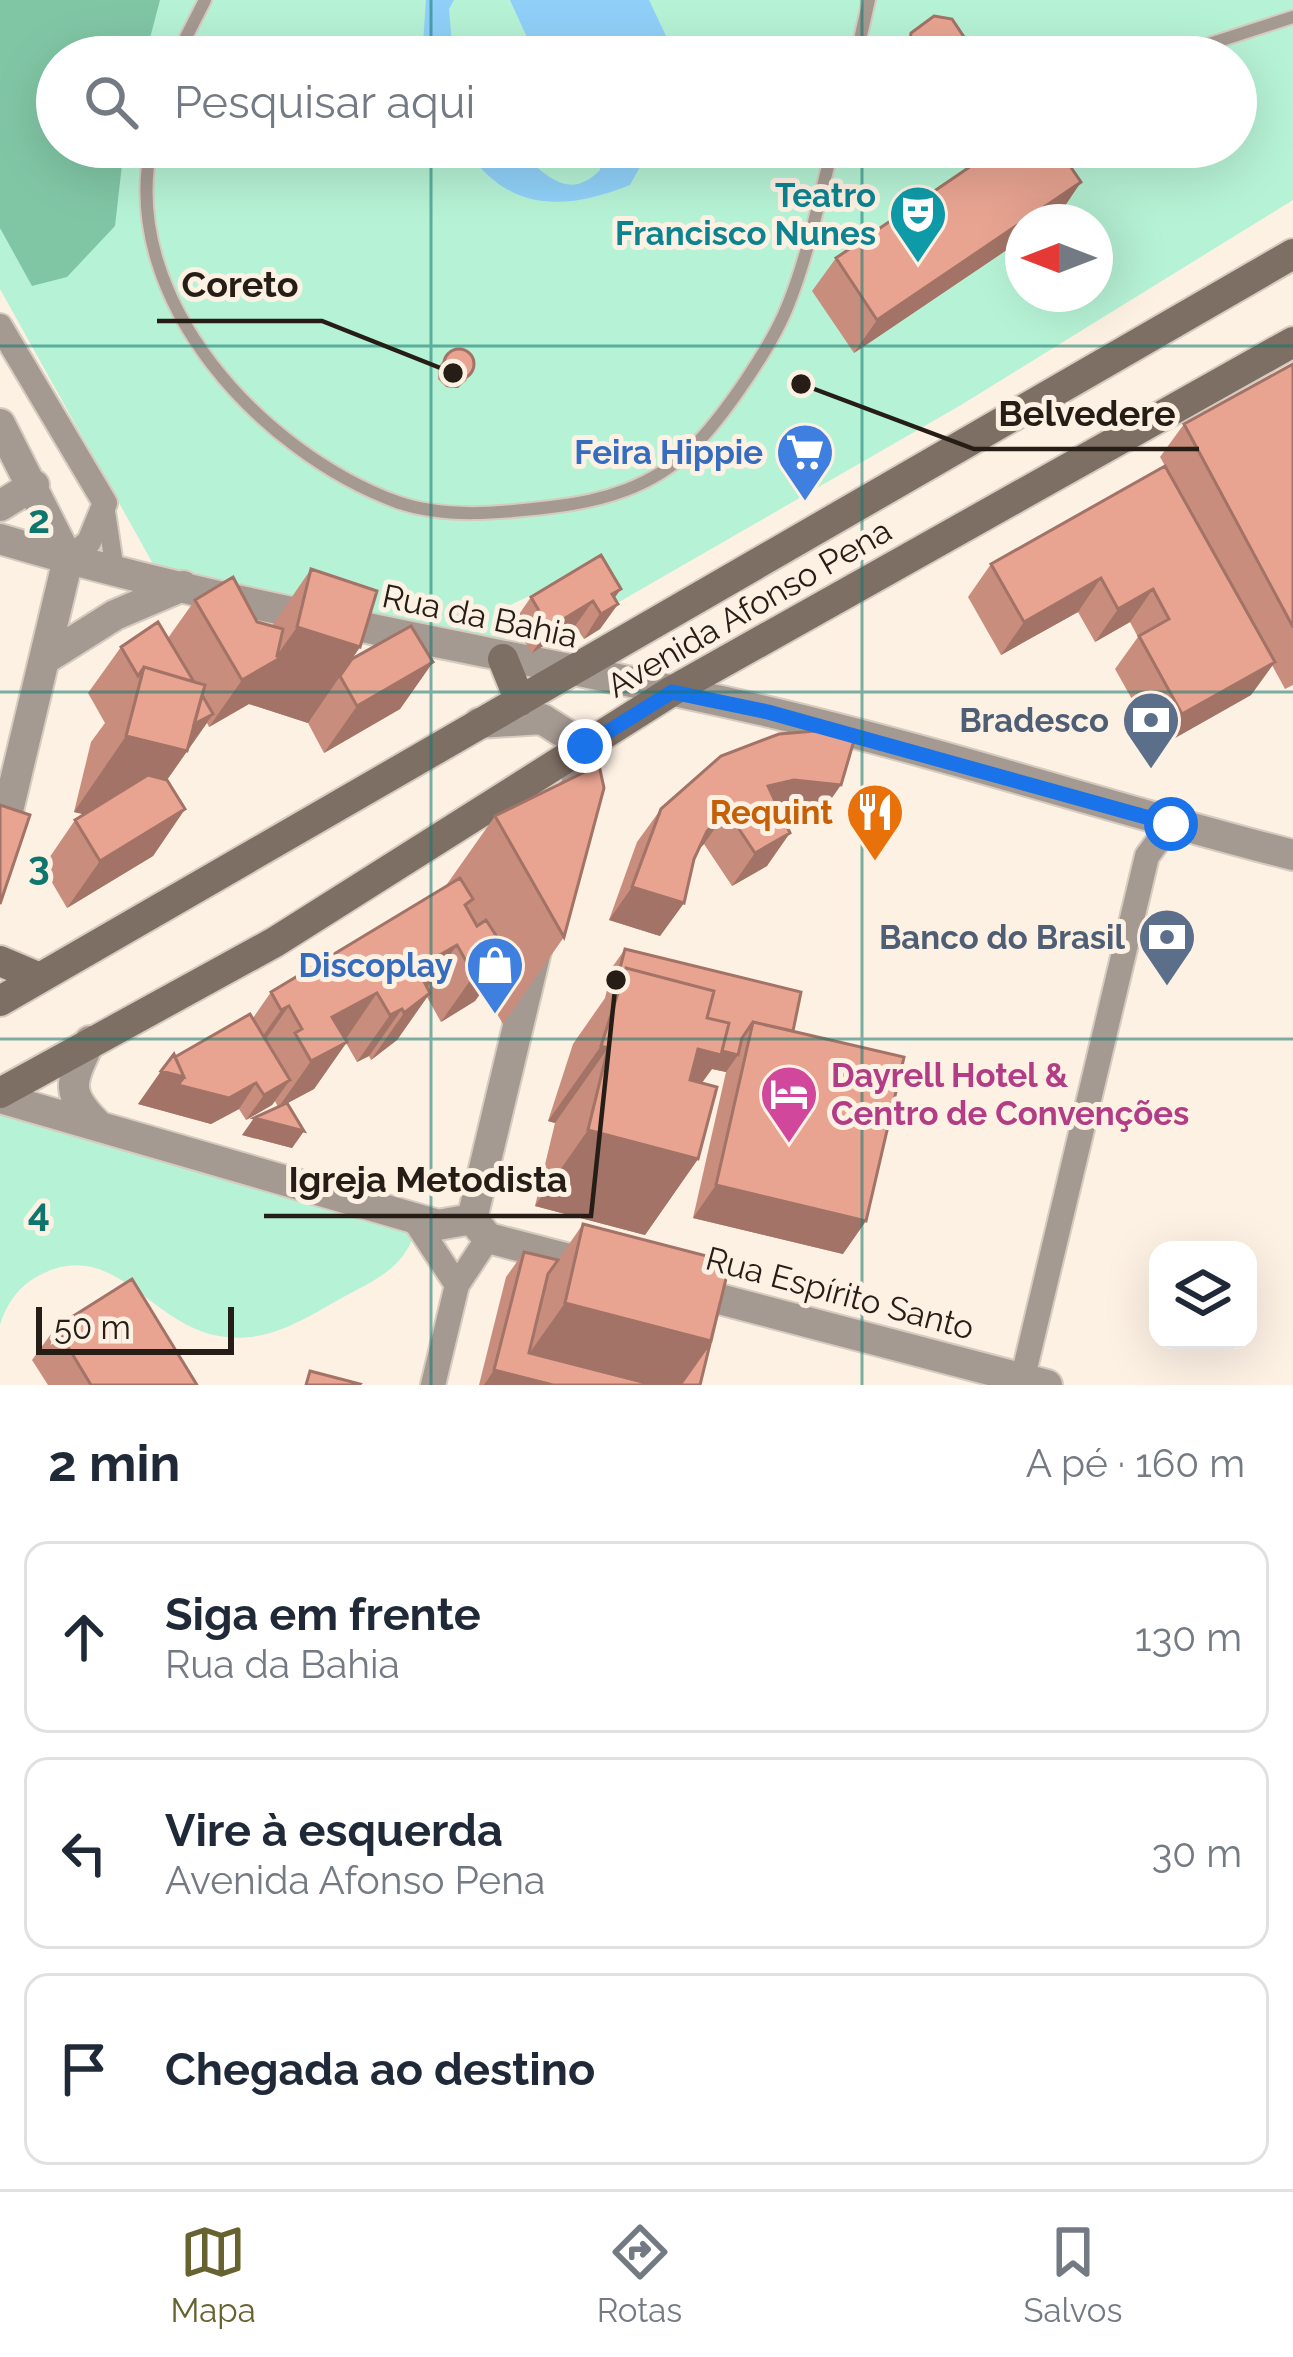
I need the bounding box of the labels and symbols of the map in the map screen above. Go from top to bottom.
place label: Teatro Francisco Nunes [615,176,876,253]
theatre icon: Teatro Francisco Nunes [887,183,949,265]
north arrow [1005,204,1113,312]
callout: Coreto [157,249,322,321]
text: Coreto [182,263,298,305]
callout: Belvedere [974,377,1199,449]
text: Belvedere [998,392,1176,434]
supermarket icon: Feira Hippie [774,421,836,503]
place label: Feira Hippie [574,433,763,472]
text: 2 [28,496,50,542]
street label: Avenida Afonso Pena [600,511,898,705]
street label: Rua da Bahia [379,576,581,656]
bank icon: Bradesco [1120,689,1182,771]
place label: Bradesco [959,701,1109,740]
route end [558,719,612,773]
restaurant icon: Requint [844,781,906,863]
place label: Requint [710,793,833,832]
route start [1144,797,1198,851]
text: 3 [28,842,50,888]
bank icon: Banco do Brasil [1136,906,1198,988]
place label: Banco do Brasil [879,918,1126,957]
shop icon: Discoplay [464,934,526,1016]
place label: Discoplay [298,946,453,985]
place label: Dayrell Hotel & Centro de Convenções [831,1056,1189,1133]
hotel icon: Dayrell Hotel & Centro de Convenções [758,1063,820,1145]
callout: Igreja Metodista [264,1144,591,1216]
text: Igreja Metodista [289,1158,567,1200]
text: 4 [28,1189,50,1235]
street label: Rua Espírito Santo [702,1238,978,1348]
scale bar [36,1301,234,1354]

